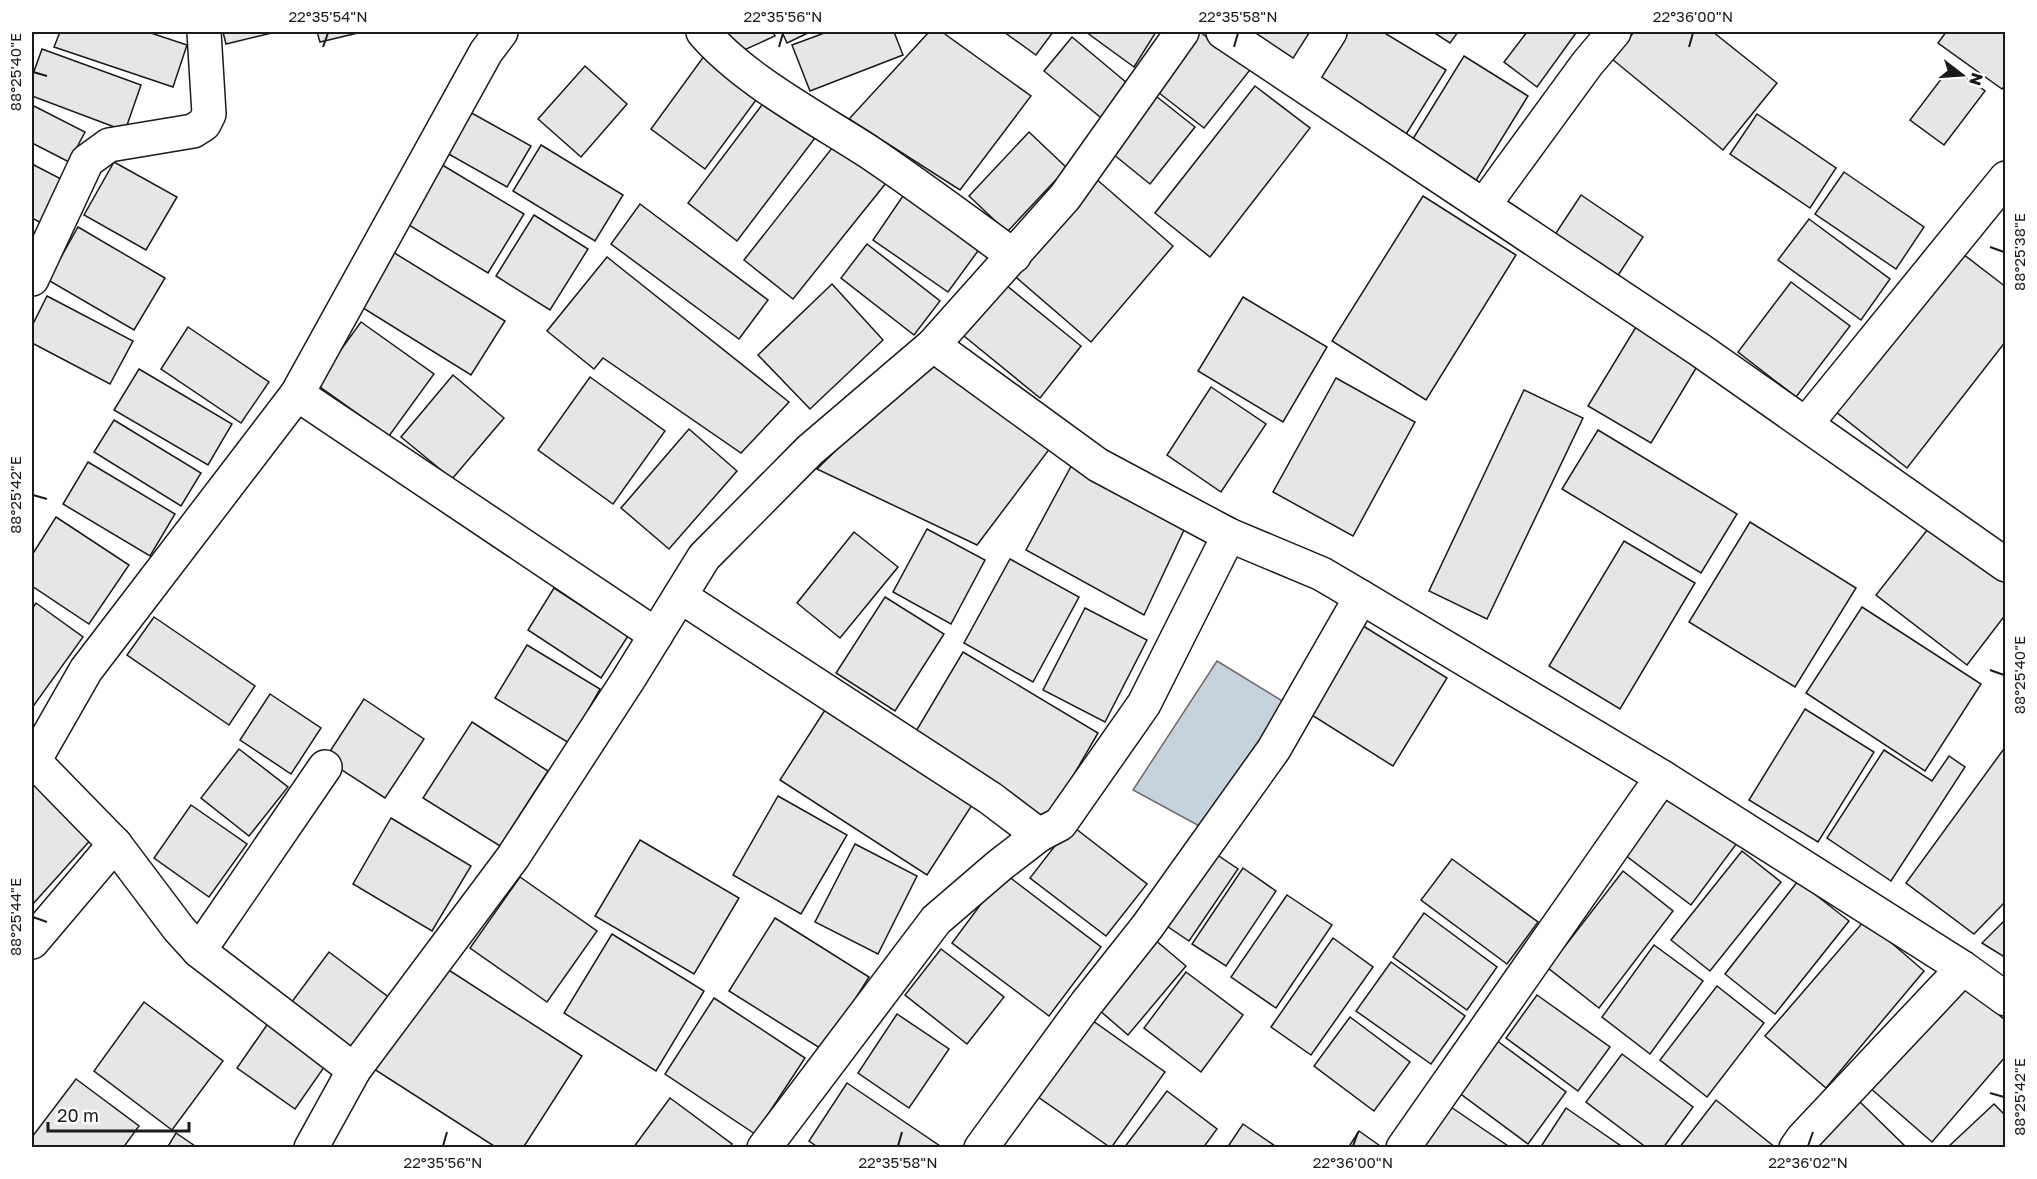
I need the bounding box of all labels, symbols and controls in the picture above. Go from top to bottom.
text: 22°35'54"N [288,7,368,25]
text: 22°35'56"N [743,7,823,25]
text: 22°35'58"N [1198,7,1278,25]
text: 22°36'00"N [1653,7,1733,25]
text: 88°25'40"E [6,33,24,111]
north arrow [1932,45,1992,105]
text: N [1965,71,1988,88]
text: 88°25'38"E [2010,213,2028,291]
text: 88°25'42"E [6,456,24,534]
text: 88°25'40"E [2010,636,2028,714]
text: 88°25'44"E [6,878,24,956]
text: 88°25'42"E [2010,1058,2028,1136]
scale bar [48,1095,189,1133]
text: 20 m [57,1104,99,1126]
text: 22°35'56"N [403,1153,483,1171]
text: 22°35'58"N [858,1153,938,1171]
text: 22°36'00"N [1313,1153,1393,1171]
text: 22°36'02"N [1768,1153,1848,1171]

